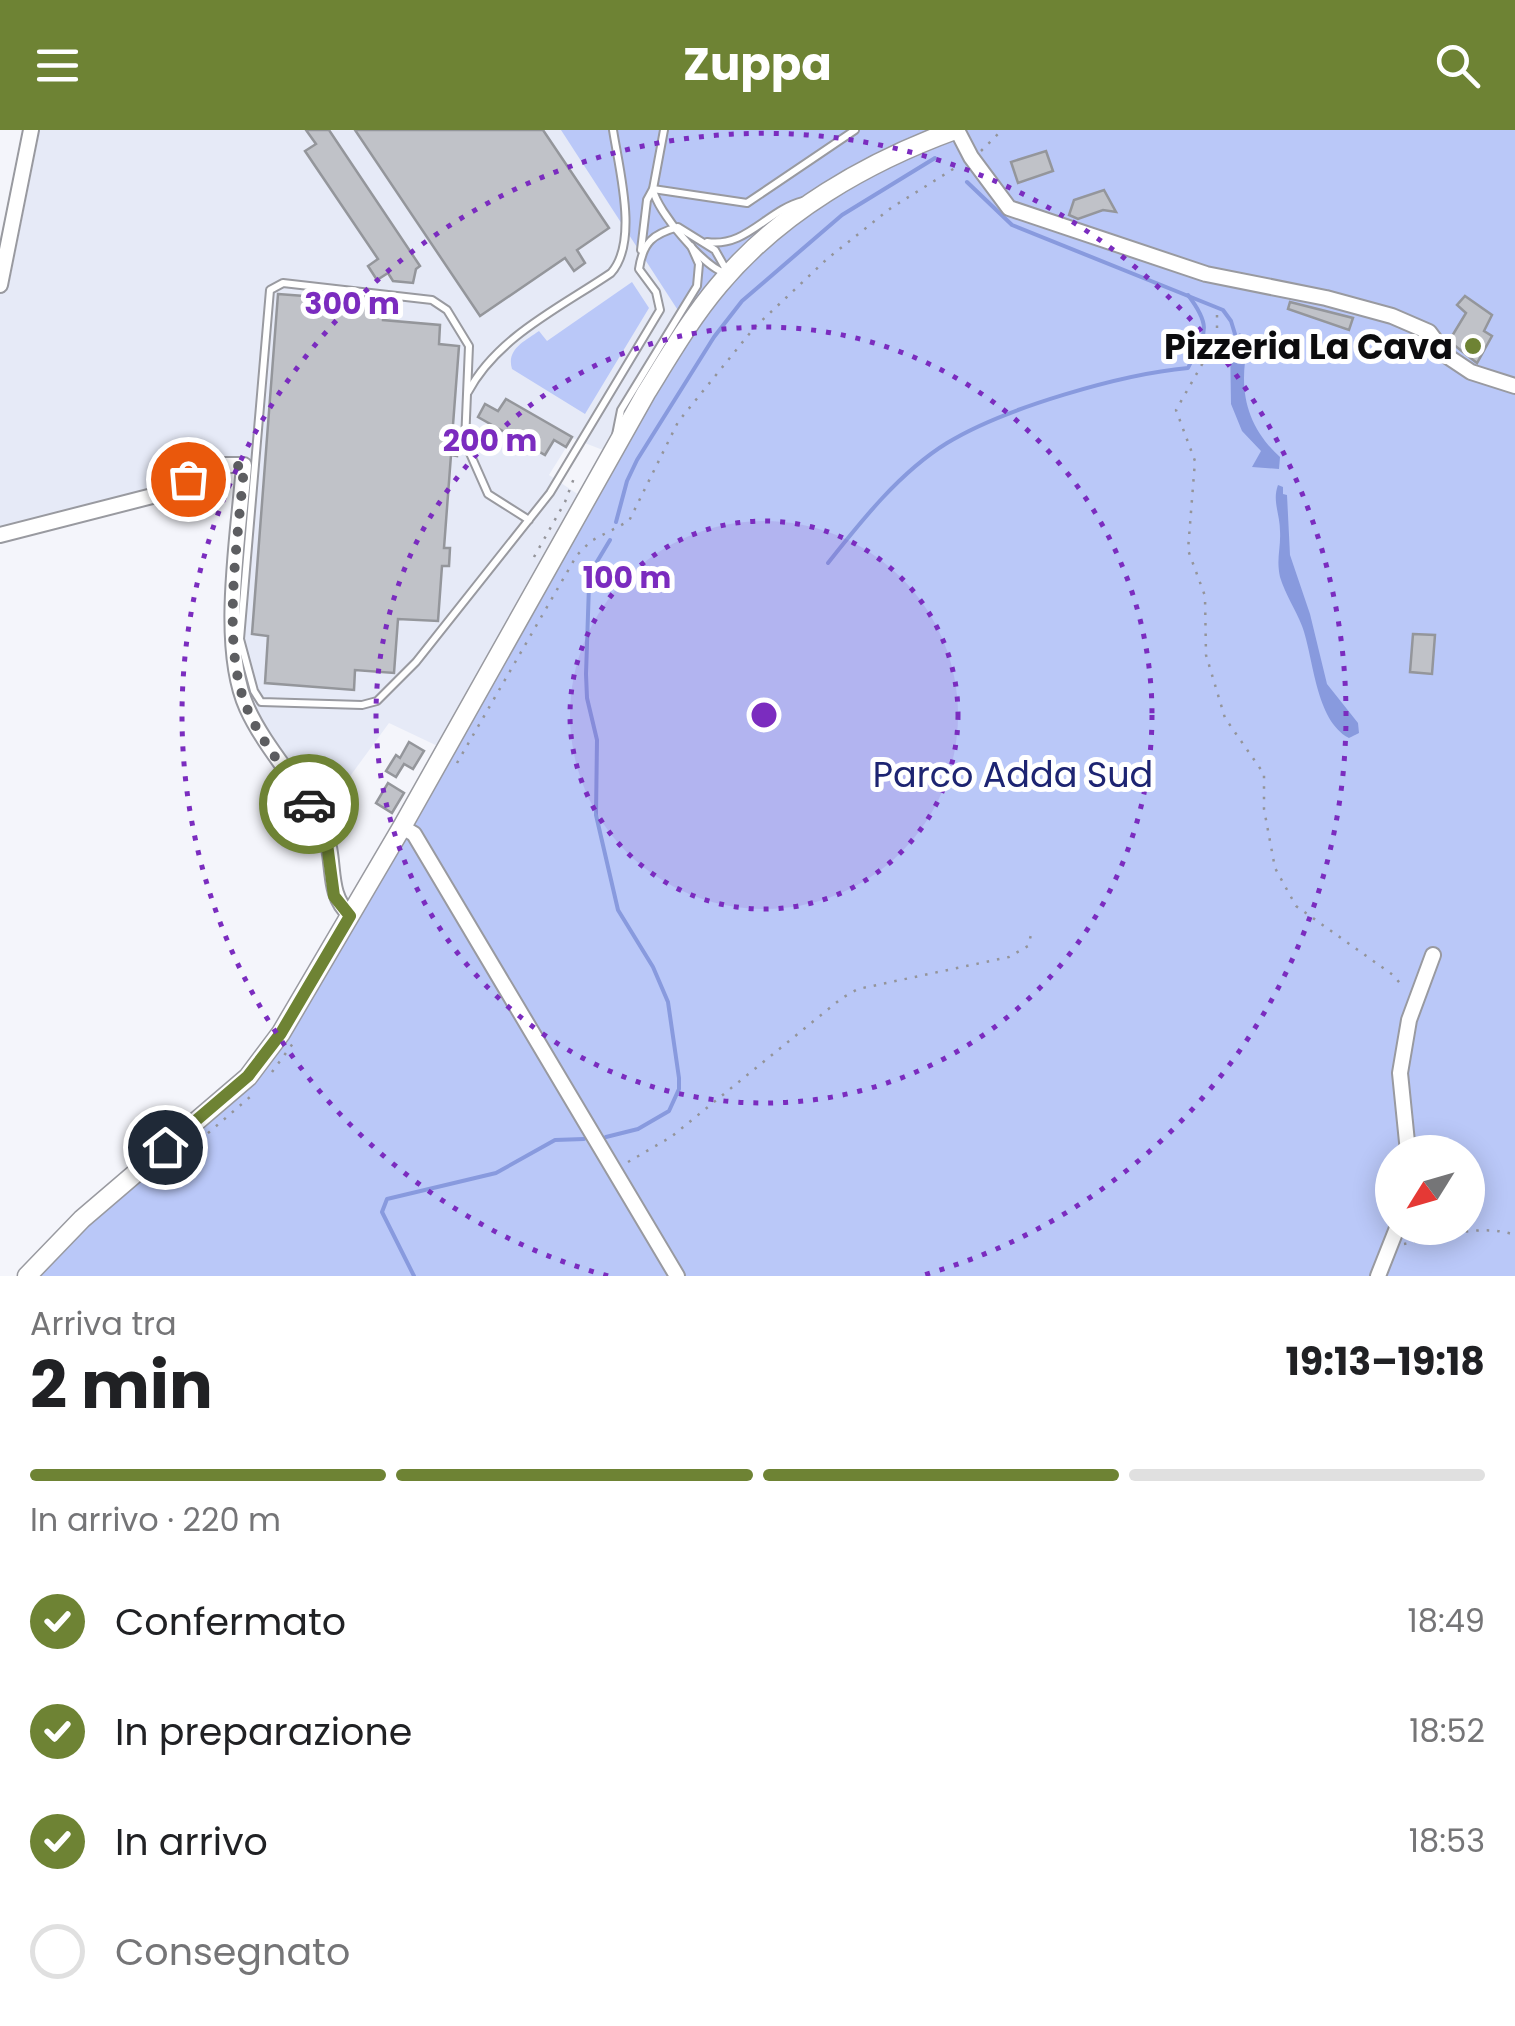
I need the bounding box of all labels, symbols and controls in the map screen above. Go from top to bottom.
text: Zuppa [683,33,832,96]
icon: menu [30,38,85,93]
icon: search [1430,38,1485,93]
text: 300 m [304,282,400,325]
place label: Pizzeria La Cava [1164,322,1453,371]
marker: Pizzeria La Cava [1462,335,1484,357]
text: 200 m [443,419,537,462]
pin [146,437,231,522]
icon: bag [161,452,216,507]
text: 100 m [583,556,671,599]
centre of rings [746,697,782,733]
park label: Parco Adda Sud [873,750,1153,799]
courier [259,754,359,854]
icon: car [282,777,337,832]
pin [123,1105,208,1190]
icon: home [138,1120,193,1175]
north arrow [1375,1135,1485,1245]
map controls [1375,1135,1485,1245]
text: Arriva tra [30,1301,177,1346]
text: 19:13–19:18 [1285,1335,1485,1388]
text: 2 min [30,1340,213,1431]
text: In arrivo · 220 m [30,1497,281,1542]
icon: check [30,1594,85,1649]
text: Confermato [115,1595,346,1648]
text: 18:49 [1407,1598,1485,1643]
icon: check [30,1704,85,1759]
text: In preparazione [115,1705,412,1758]
text: 18:52 [1409,1708,1485,1753]
icon: check [30,1814,85,1869]
text: In arrivo [115,1815,268,1868]
text: 18:53 [1409,1818,1485,1863]
text: Consegnato [115,1925,350,1978]

